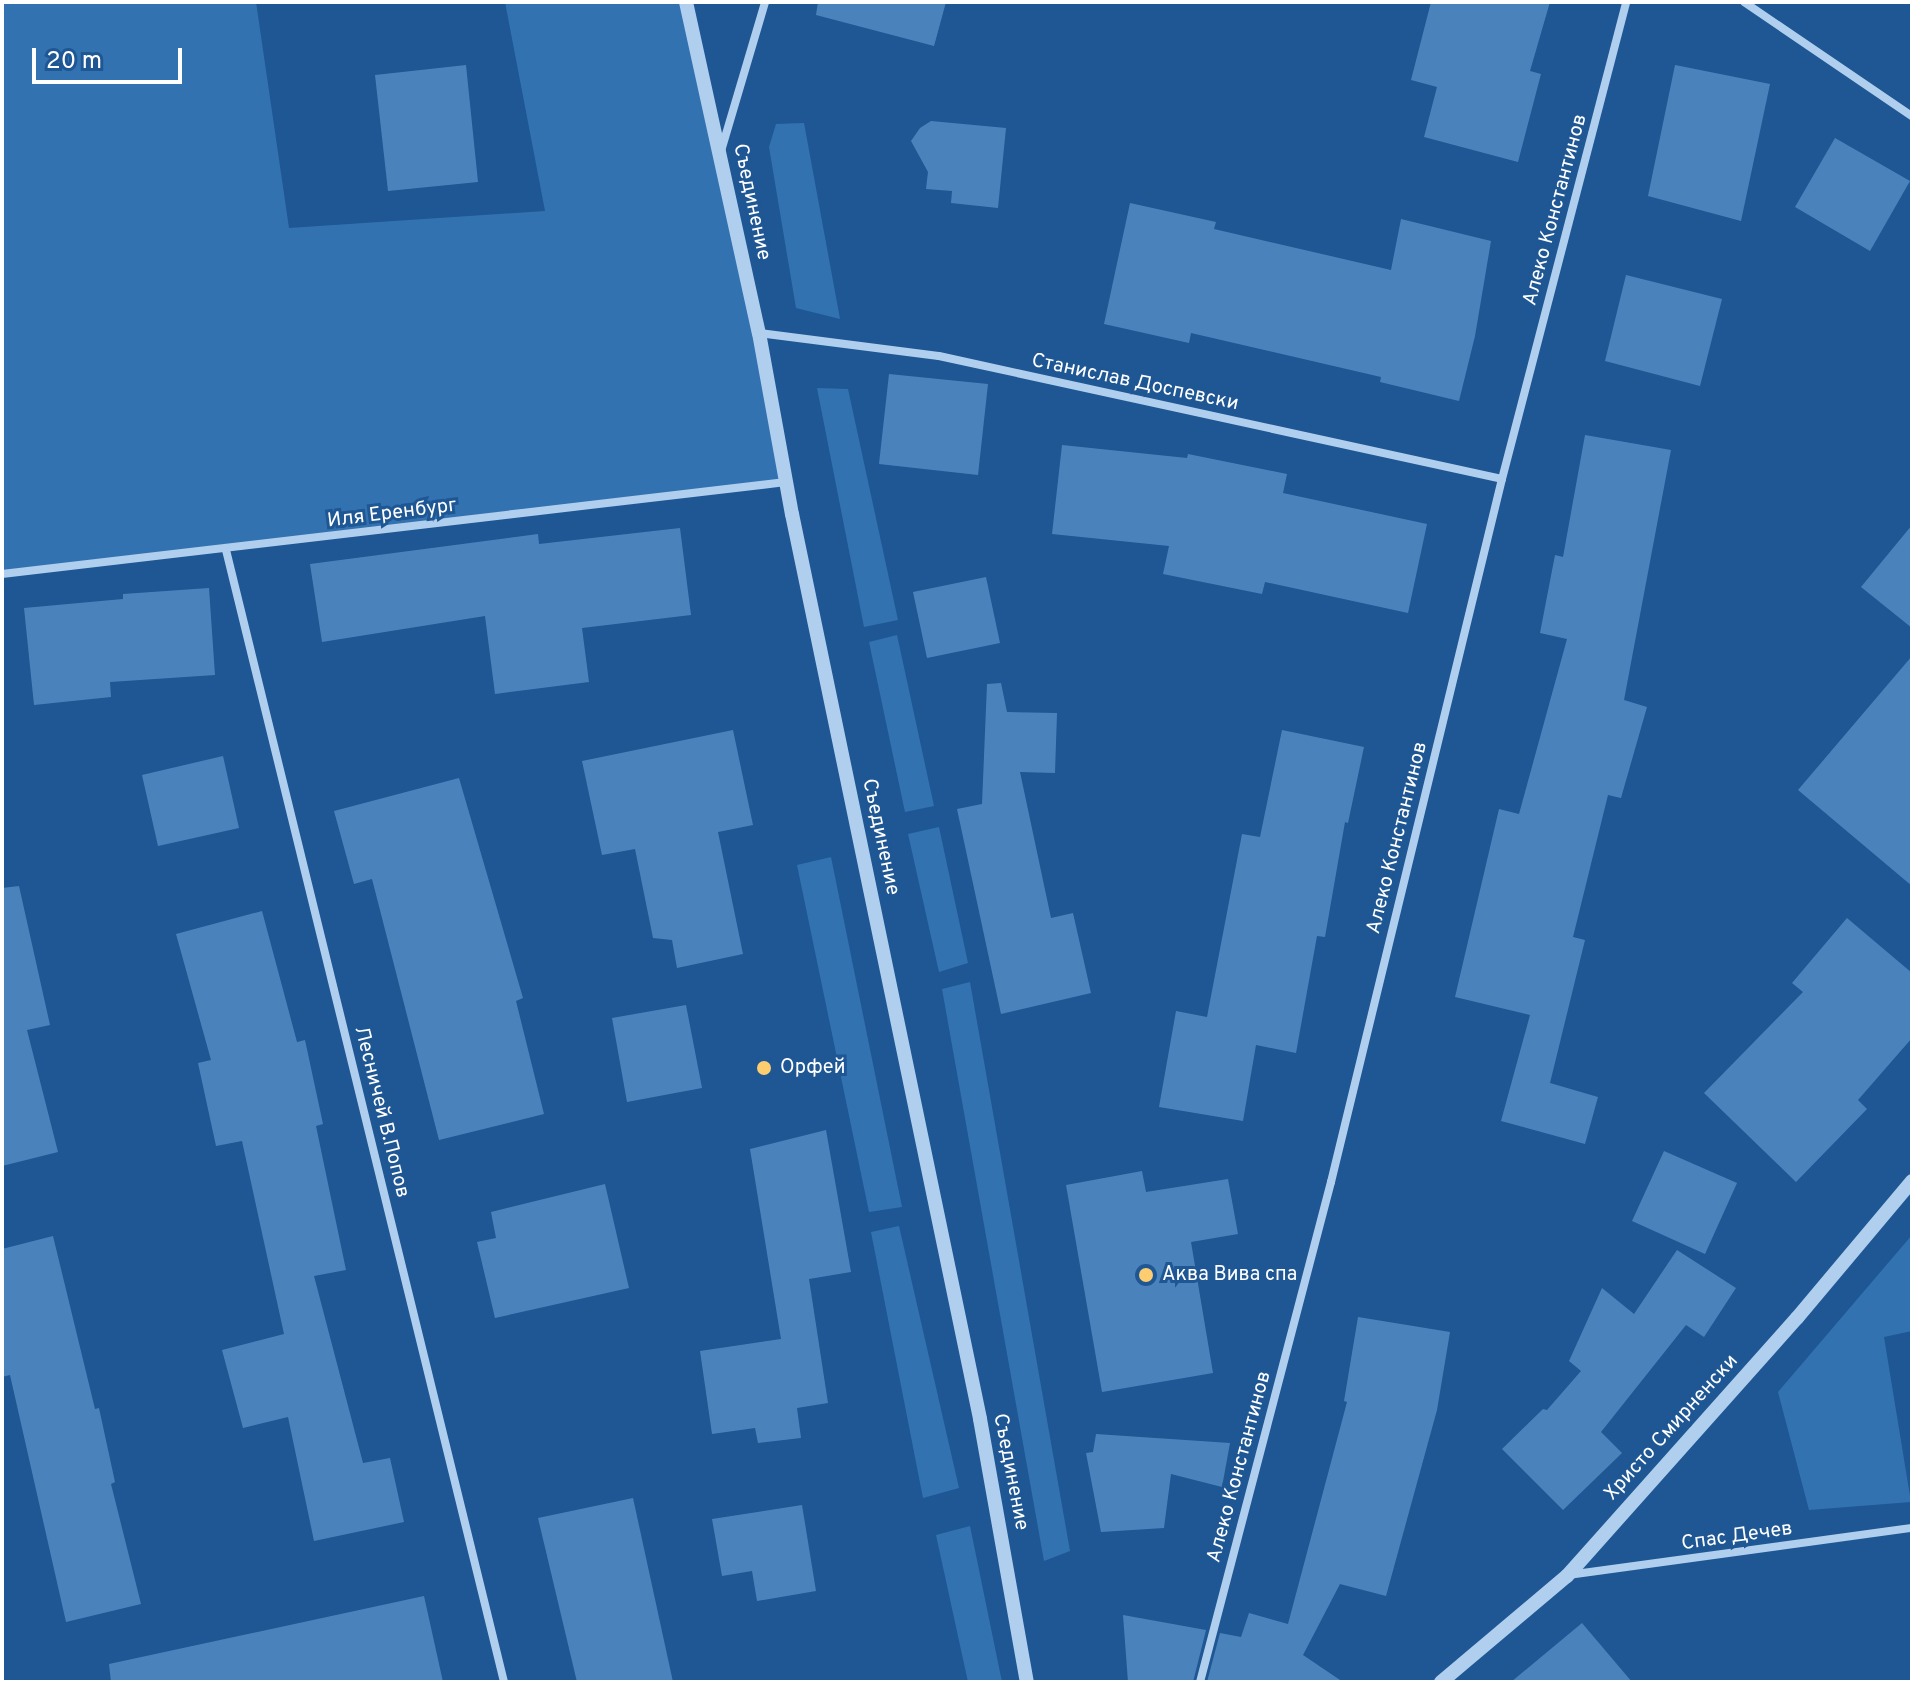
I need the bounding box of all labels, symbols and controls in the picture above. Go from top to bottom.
scale bar [36,32,186,82]
text: 20 m [46,47,102,77]
street label: Алеко Константинов [1519,112,1593,308]
street label: Съединение [727,142,775,262]
street label: Станислав Доспевски [1029,349,1241,417]
street label: Иля Еренбург [326,494,458,534]
street label: Алеко Константинов [1363,739,1433,937]
street label: Съединение [856,777,904,897]
street label: Лесничей В.Попов [348,1024,414,1200]
place label: Орфей [780,1056,845,1080]
marker: Орфей [755,1059,773,1077]
place label: Аква Вива спа [1162,1263,1297,1287]
marker: Аква Вива спа [1137,1266,1155,1284]
street label: Христо Смирненски [1600,1350,1744,1506]
street label: Алеко Константинов [1203,1369,1277,1565]
street label: Съединение [987,1411,1033,1533]
street label: Спас Дечев [1680,1517,1794,1557]

